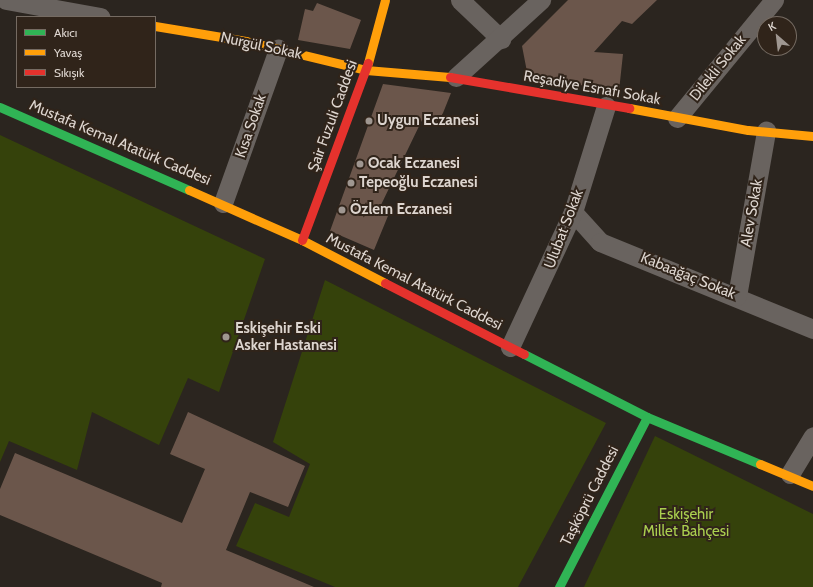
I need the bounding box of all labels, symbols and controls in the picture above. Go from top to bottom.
legend [16,16,156,88]
north arrow [757,16,797,56]
text: K [766,18,778,34]
text: Akıcı [54,25,77,40]
street label: Nurgül Sokak [219,29,303,63]
street label: Dilekli Sokak [686,31,750,105]
text: Yavaş [54,45,82,60]
street label: Şair Fuzuli Caddesi [304,58,362,174]
text: Sıkışık [54,65,84,80]
street label: Reşadiye Esnafı Sokak [522,67,662,109]
street label: Kısa Sokak [232,92,270,160]
street label: Mustafa Kemal Atatürk Caddesi [27,97,213,189]
place label: Uygun Eczanesi [377,112,479,130]
marker: Uygun Eczanesi [364,116,374,126]
place label: Ocak Eczanesi [368,155,460,173]
marker: Ocak Eczanesi [355,159,365,169]
place label: Tepeoğlu Eczanesi [359,174,478,192]
marker: Tepeoğlu Eczanesi [346,178,356,188]
street label: Alev Sokak [737,178,767,248]
street label: Ulubat Sokak [541,187,587,271]
place label: Özlem Eczanesi [350,201,452,219]
marker: Özlem Eczanesi [337,205,347,215]
street label: Mustafa Kemal Atatürk Caddesi [323,230,505,334]
street label: Kabaağaç Sokak [638,249,738,303]
place label: Eskişehir Eski Asker Hastanesi [235,319,337,354]
marker: Eskişehir Eski Asker Hastanesi [220,331,232,343]
street label: Taşköprü Caddesi [557,443,623,549]
park label: Eskişehir Millet Bahçesi [643,505,729,540]

